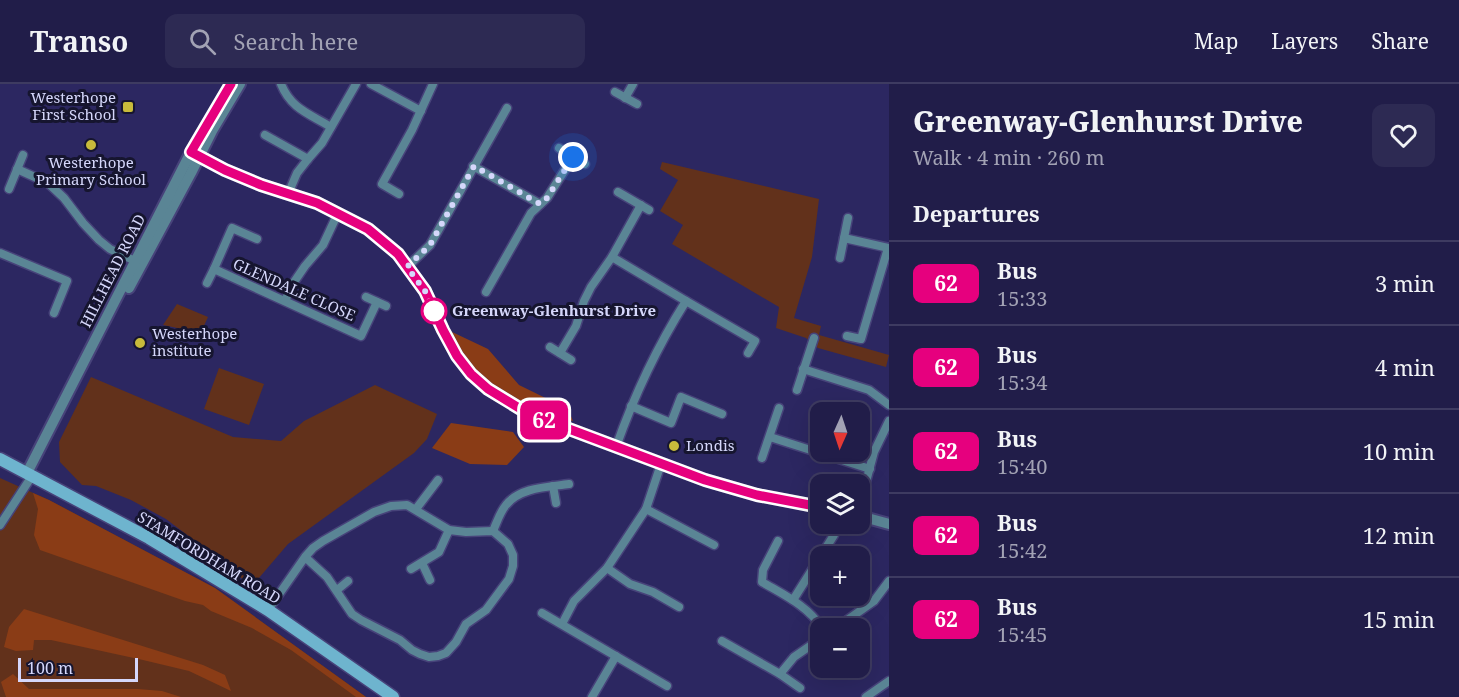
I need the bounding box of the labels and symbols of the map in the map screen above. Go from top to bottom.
place label: Westerhope First School [31,87,116,124]
marker: Westerhope First School [121,100,135,114]
marker: Westerhope Primary School [84,138,98,152]
your location [558,142,588,172]
place label: Westerhope Primary School [36,152,146,189]
street label: HILLHEAD ROAD [75,210,149,331]
street label: GLENDALE CLOSE [230,253,359,325]
marker: Greenway-Glenhurst Drive [421,298,447,324]
place label: Greenway-Glenhurst Drive [452,300,656,320]
place label: Westerhope institute [152,323,237,360]
marker: Westerhope institute [133,336,147,350]
line badge: 62 [517,400,571,440]
north arrow [810,402,870,462]
place label: Londis [686,435,735,455]
marker: Londis [667,439,681,453]
street label: STAMFORDHAM ROAD [134,506,285,608]
scale bar [18,655,138,682]

